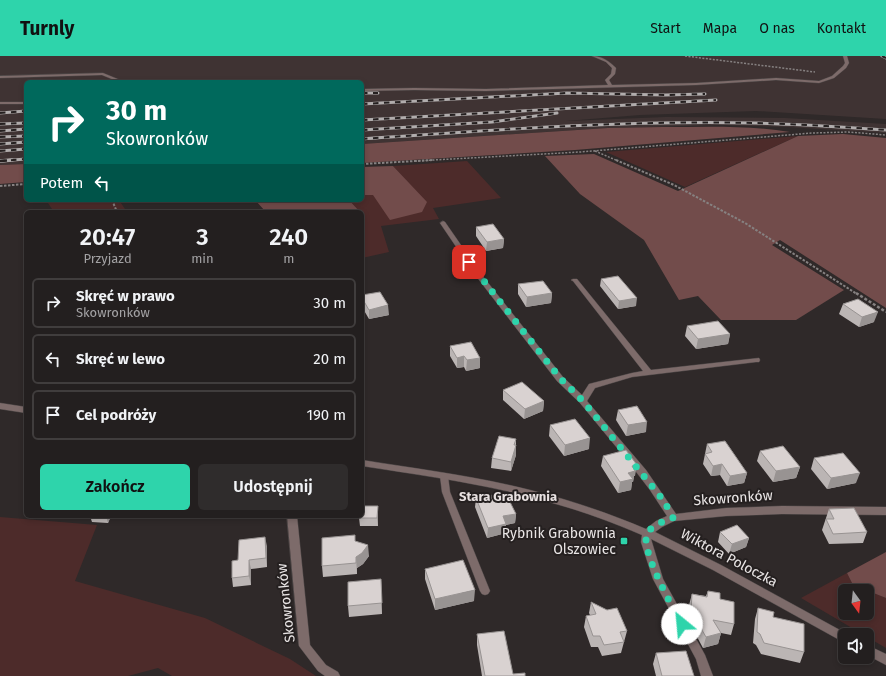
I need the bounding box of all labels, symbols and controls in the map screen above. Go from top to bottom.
text: Turnly [20,17,74,40]
text: Start [650,20,681,37]
text: Mapa [703,20,737,37]
text: O nas [759,20,795,37]
text: Kontakt [817,20,866,37]
text: 30 m [106,94,167,127]
icon: right [40,96,92,148]
text: Skowronków [106,128,208,150]
icon: left [91,172,113,194]
text: Potem [40,174,83,192]
text: 20:47 [80,223,135,251]
text: 3 [196,223,209,251]
text: 240 [269,223,308,251]
pin [452,245,486,279]
text: Przyjazd [83,251,132,266]
text: min [191,251,214,266]
text: m [283,251,294,266]
icon: arrive [458,251,480,273]
text: Skręć w prawo [76,287,175,305]
icon: right [42,292,64,314]
text: 30 m [313,294,346,312]
text: Skowronków [76,305,150,320]
icon: left [42,348,64,370]
text: Skręć w lewo [76,350,165,368]
text: 20 m [313,350,346,368]
icon: arrive [42,404,64,426]
text: Cel podróży [76,406,156,424]
text: 190 m [306,406,346,424]
button: Zakończ [40,464,190,510]
button: Udostępnij [198,464,348,510]
street label: Skowronków [693,487,773,509]
district label: Stara Grabownia [459,489,557,504]
place label: Rybnik Grabownia Olszowiec [502,525,616,558]
street label: Wiktora Poloczka [678,525,780,591]
marker: Rybnik Grabownia Olszowiec [619,536,629,546]
street label: Skowronków [273,563,299,643]
north arrow [838,584,874,620]
map controls [838,584,874,664]
position arrow [661,603,703,645]
button: sound [838,628,874,664]

